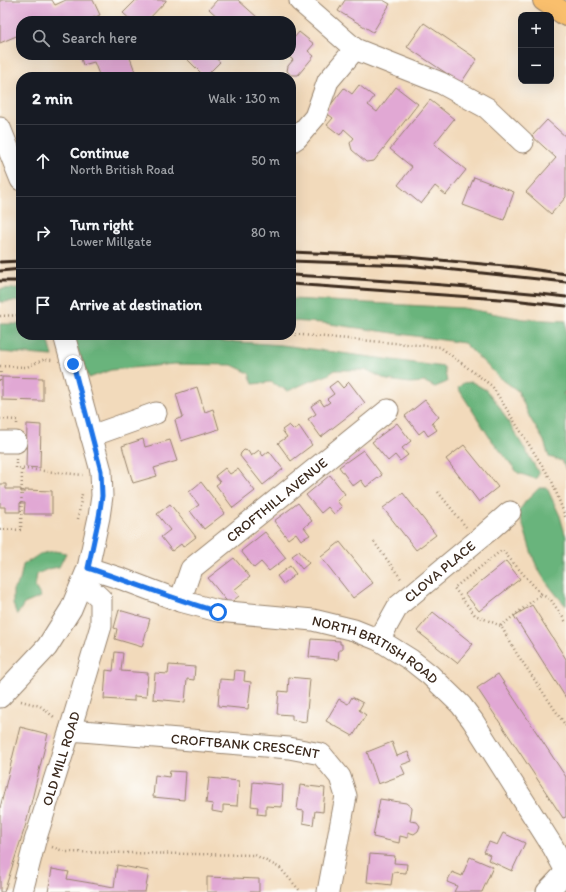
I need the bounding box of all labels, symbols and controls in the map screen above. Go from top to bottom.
map controls [518,12,554,84]
button: + [518,12,554,48]
search box [16,16,296,60]
icon: search [30,27,52,49]
text: Search here [62,29,137,47]
button: − [518,48,554,84]
text: 2 min [32,88,72,108]
text: Walk · 130 m [208,91,280,106]
text: Continue [70,144,129,162]
icon: ahead [32,150,54,172]
text: 50 m [251,153,280,168]
text: North British Road [70,162,174,177]
text: Turn right [70,216,134,234]
icon: right [32,222,54,244]
text: 80 m [251,225,280,240]
text: Lower Millgate [70,234,152,249]
icon: arrive [32,294,54,316]
text: Arrive at destination [70,296,202,314]
route end [64,355,82,373]
street label: CROFTHILL AVENUE [223,454,331,546]
street label: CLOVA PLACE [401,537,479,606]
route start [209,603,227,621]
street label: NORTH BRITISH ROAD [310,612,442,688]
street label: OLD MILL ROAD [39,709,84,808]
street label: CROFTBANK CRESCENT [170,730,321,763]

